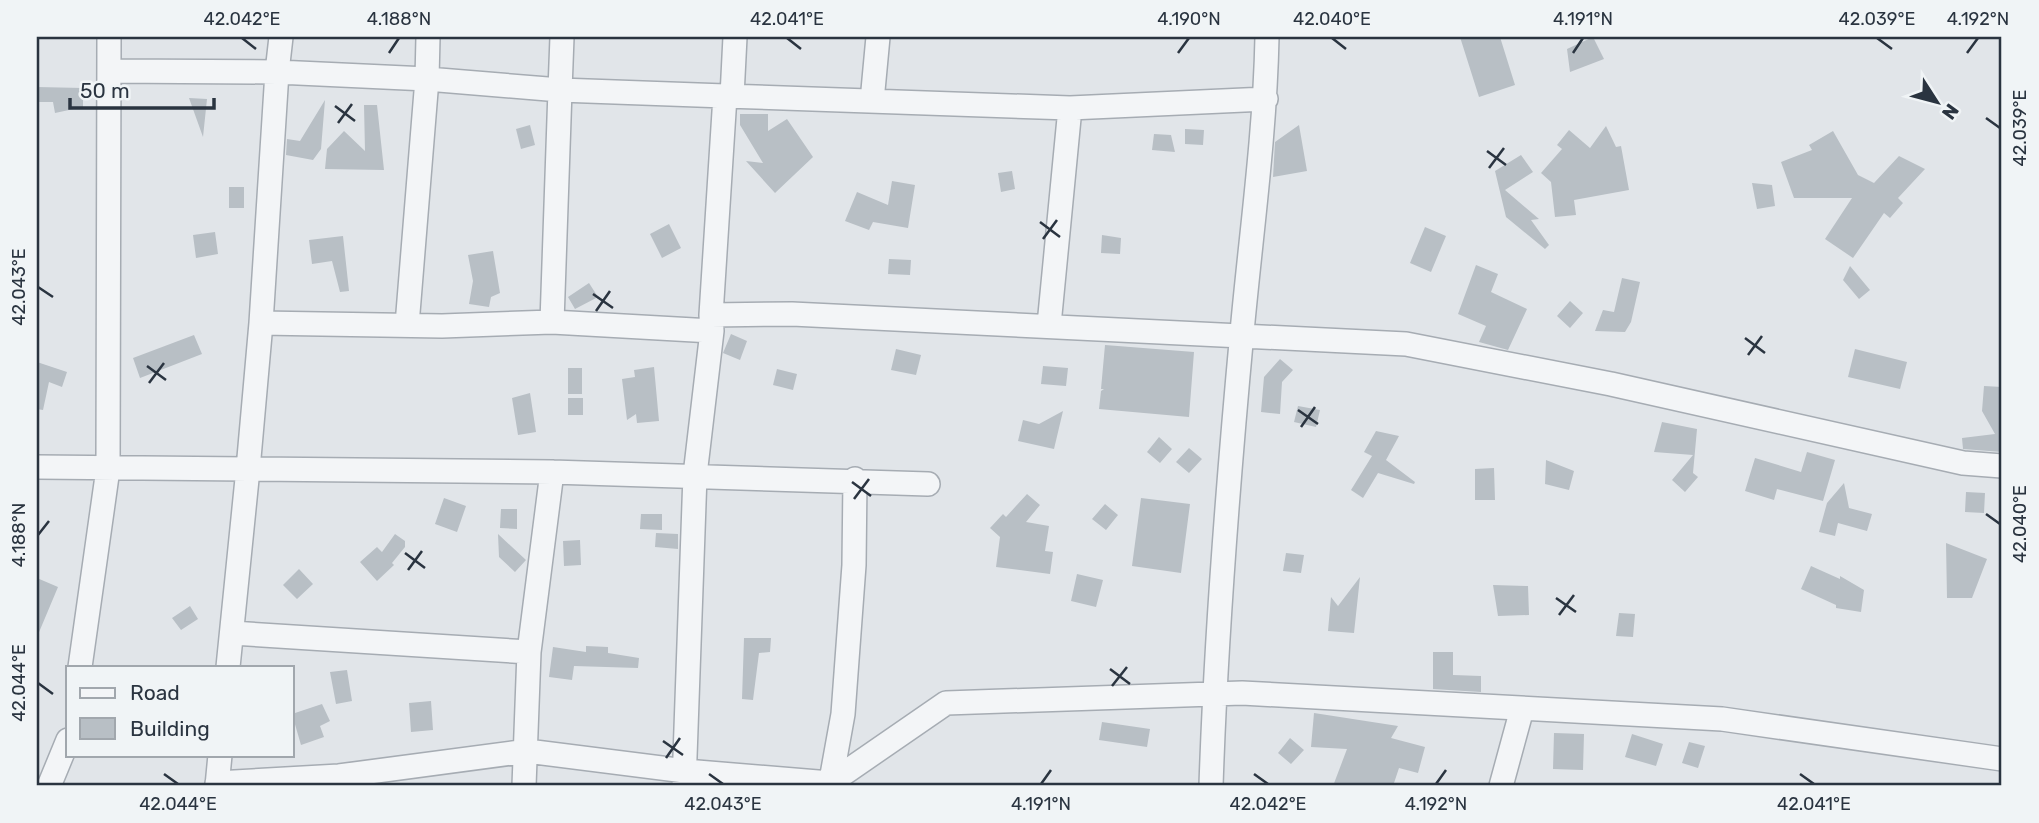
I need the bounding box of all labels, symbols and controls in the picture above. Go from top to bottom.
text: 42.042°E [203,8,281,30]
text: 4.188°N [367,8,431,30]
text: 42.041°E [750,8,824,30]
text: 4.190°N [1157,8,1221,30]
text: 42.040°E [1293,8,1371,30]
text: 4.191°N [1553,8,1613,30]
text: 42.039°E [1839,8,1915,30]
text: 4.192°N [1947,8,2009,30]
scale bar [70,66,214,110]
north arrow [1902,66,1972,136]
text: 50 m [80,78,130,103]
text: 42.039°E [2009,90,2031,166]
text: N [1937,99,1964,124]
text: 42.043°E [8,248,30,326]
text: 42.040°E [2009,485,2031,563]
text: 4.188°N [8,503,30,567]
text: 42.044°E [8,644,30,722]
legend [66,666,294,756]
text: Road [130,680,180,705]
text: Building [130,716,210,741]
text: 42.044°E [139,793,217,815]
text: 42.043°E [684,793,762,815]
text: 4.191°N [1011,793,1071,815]
text: 42.042°E [1229,793,1307,815]
text: 4.192°N [1405,793,1467,815]
text: 42.041°E [1777,793,1851,815]

